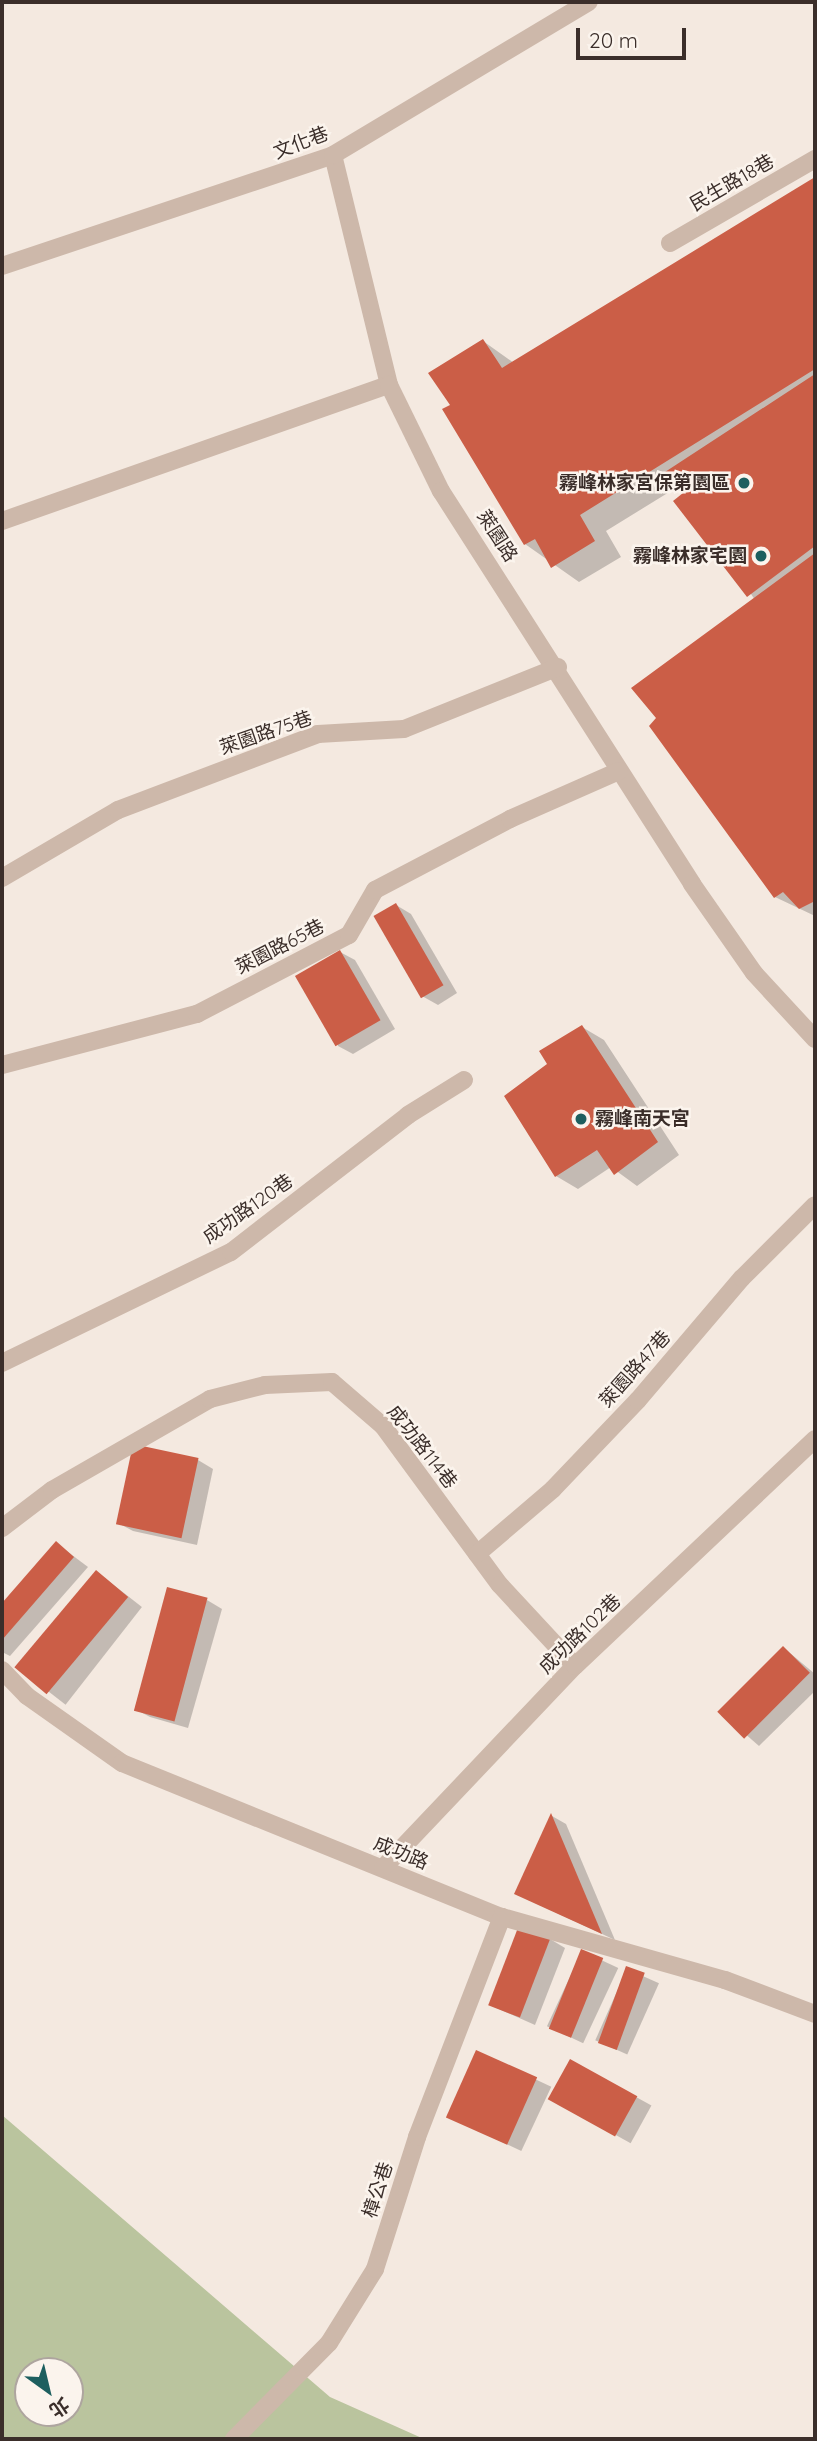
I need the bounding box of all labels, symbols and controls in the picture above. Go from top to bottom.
scale bar [579,14,689,58]
text: 20 m [589,27,638,53]
street label: 文化巷 [270,122,332,164]
street label: 民生路18巷 [686,150,778,216]
place label: 霧峰林家宮保第園區 [559,472,730,494]
marker: 霧峰林家宮保第園區 [736,475,752,491]
street label: 萊園路 [472,506,522,566]
place label: 霧峰林家宅園 [633,545,747,567]
marker: 霧峰林家宅園 [753,548,769,564]
street label: 萊園路75巷 [217,707,315,759]
street label: 萊園路65巷 [232,915,328,979]
place label: 霧峰南天宮 [595,1108,690,1130]
marker: 霧峰南天宮 [573,1111,589,1127]
street label: 成功路120巷 [199,1170,297,1248]
street label: 萊園路47巷 [595,1326,675,1412]
street label: 成功路114巷 [382,1401,462,1493]
street label: 成功路102巷 [534,1589,626,1679]
street label: 成功路 [370,1832,432,1874]
street label: 樟公巷 [358,2159,398,2221]
north arrow [14,2357,84,2427]
text: 北 [45,2392,74,2423]

